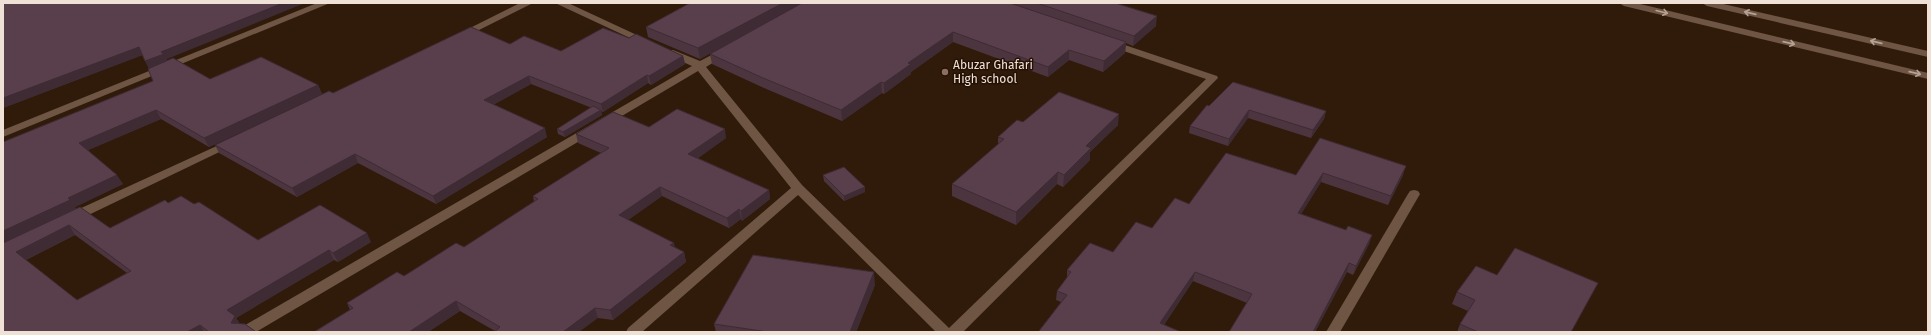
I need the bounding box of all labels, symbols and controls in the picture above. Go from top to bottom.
one-way arrow [1655,9,1668,17]
one-way arrow [1744,9,1757,16]
one-way arrow [1870,38,1883,46]
one-way arrow [1782,39,1795,47]
place label: Abuzar Ghafari High school [953,58,1033,86]
marker: Abuzar Ghafari High school [940,67,950,77]
one-way arrow [1908,69,1921,77]

